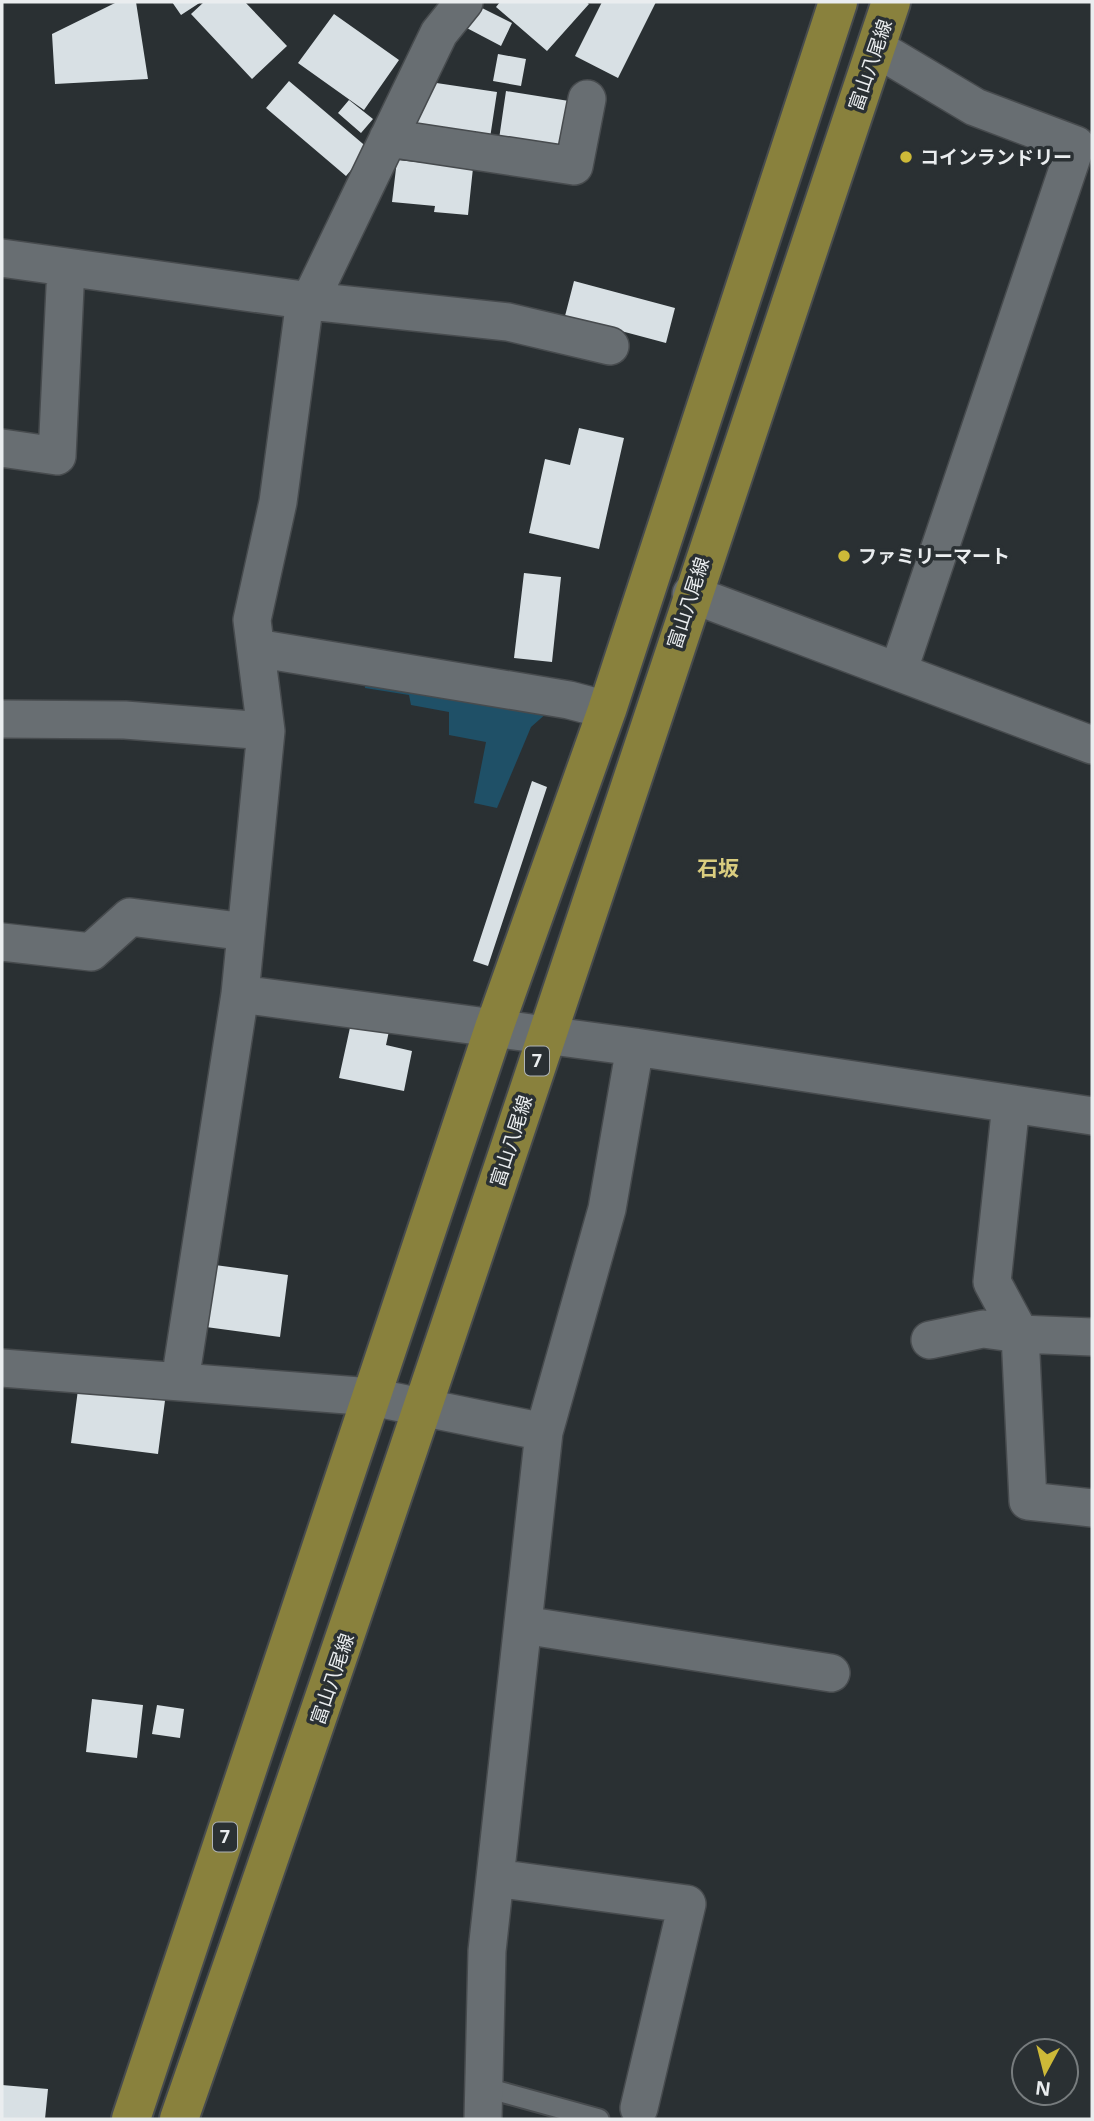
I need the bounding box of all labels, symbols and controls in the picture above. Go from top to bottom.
street label: 富山八尾線 [842,16,898,114]
place label: コインランドリー [920,144,1072,170]
marker: コインランドリー [898,149,914,165]
place label: ファミリーマート [858,543,1010,569]
marker: ファミリーマート [836,548,852,564]
street label: 富山八尾線 [661,554,715,652]
district label: 石坂 [697,854,739,882]
road number: 7 [525,1046,549,1076]
street label: 富山八尾線 [484,1092,538,1190]
street label: 富山八尾線 [304,1630,360,1728]
road number: 7 [213,1823,237,1852]
north arrow [1010,2037,1080,2107]
text: N [1034,2075,1052,2103]

